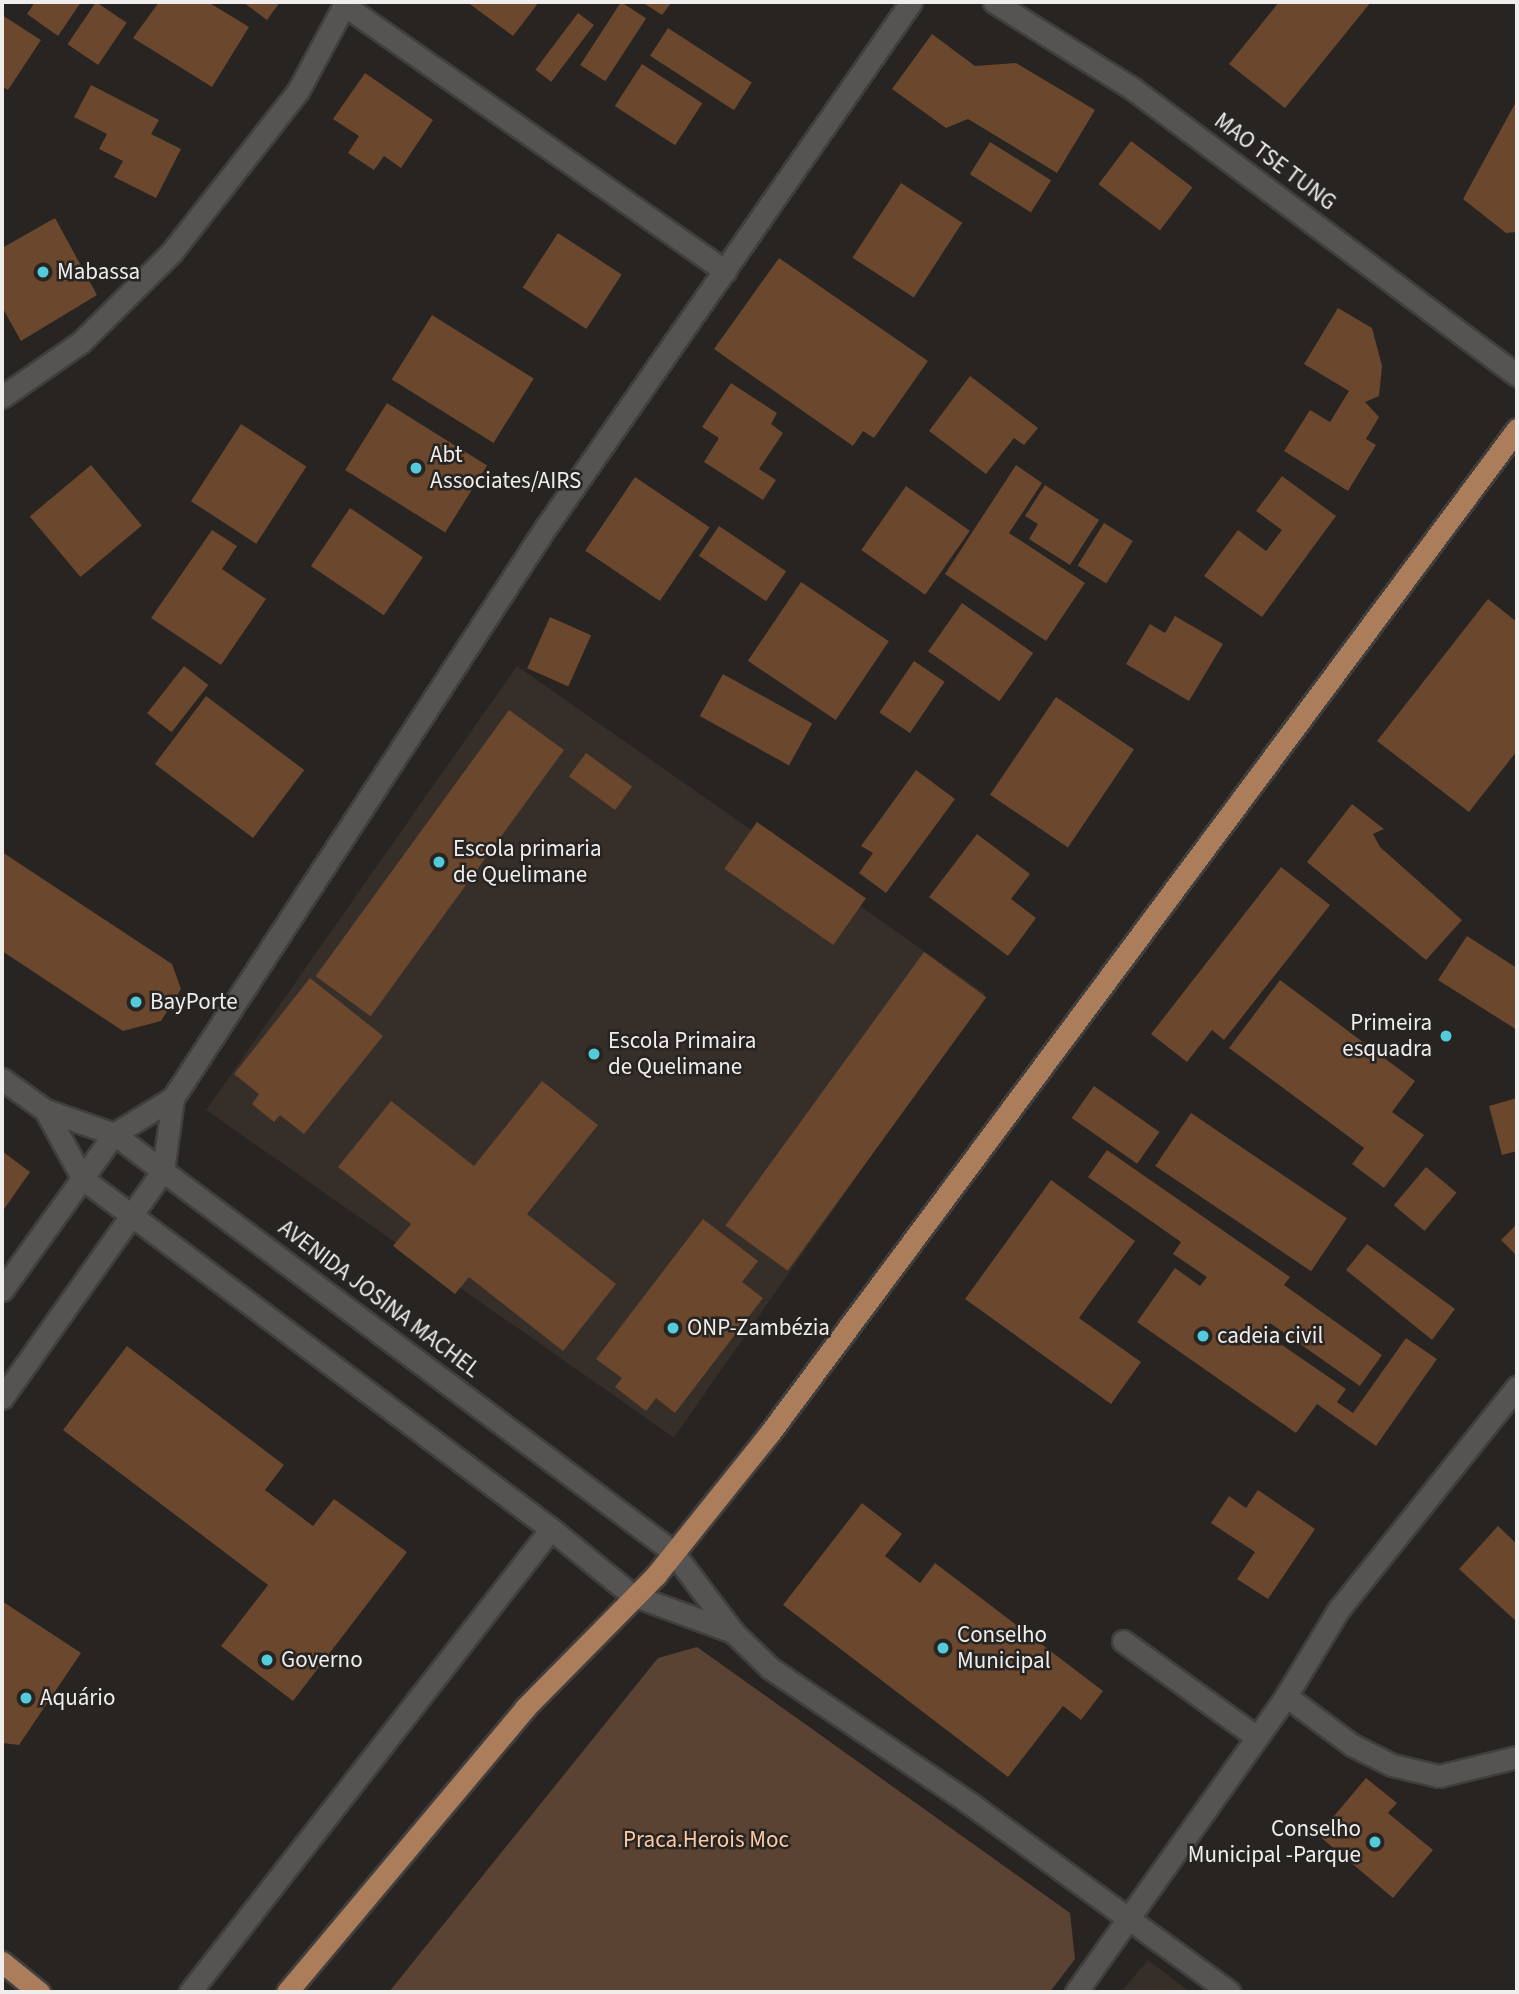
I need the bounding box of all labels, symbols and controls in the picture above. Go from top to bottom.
street label: MAO TSE TUNG [1209,107,1341,217]
place label: Mabassa [57,258,140,286]
marker: Mabassa [35,264,51,280]
place label: Abt Associates/AIRS [430,441,581,495]
marker: Abt Associates/AIRS [408,460,424,476]
place label: Escola primaria de Quelimane [453,835,602,889]
marker: Escola primaria de Quelimane [431,854,447,870]
place label: BayPorte [150,988,238,1016]
marker: BayPorte [128,994,144,1010]
place label: Primeira esquadra [1342,1009,1432,1063]
place label: Escola Primaira de Quelimane [608,1027,756,1081]
marker: Primeira esquadra [1438,1028,1454,1044]
marker: Escola Primaira de Quelimane [586,1046,602,1062]
street label: AVENIDA JOSINA MACHEL [273,1214,485,1384]
place label: ONP-Zambézia [687,1314,830,1342]
marker: ONP-Zambézia [665,1320,681,1336]
place label: cadeia civil [1217,1322,1323,1350]
marker: cadeia civil [1195,1328,1211,1344]
place label: Conselho Municipal [957,1621,1051,1675]
marker: Conselho Municipal [935,1640,951,1656]
place label: Governo [281,1646,363,1674]
marker: Governo [259,1652,275,1668]
place label: Aquário [40,1684,115,1712]
marker: Aquário [18,1690,34,1706]
place label: Conselho Municipal -Parque [1188,1815,1361,1869]
park label: Praca.Herois Moc [623,1826,789,1854]
marker: Conselho Municipal -Parque [1367,1834,1383,1850]

